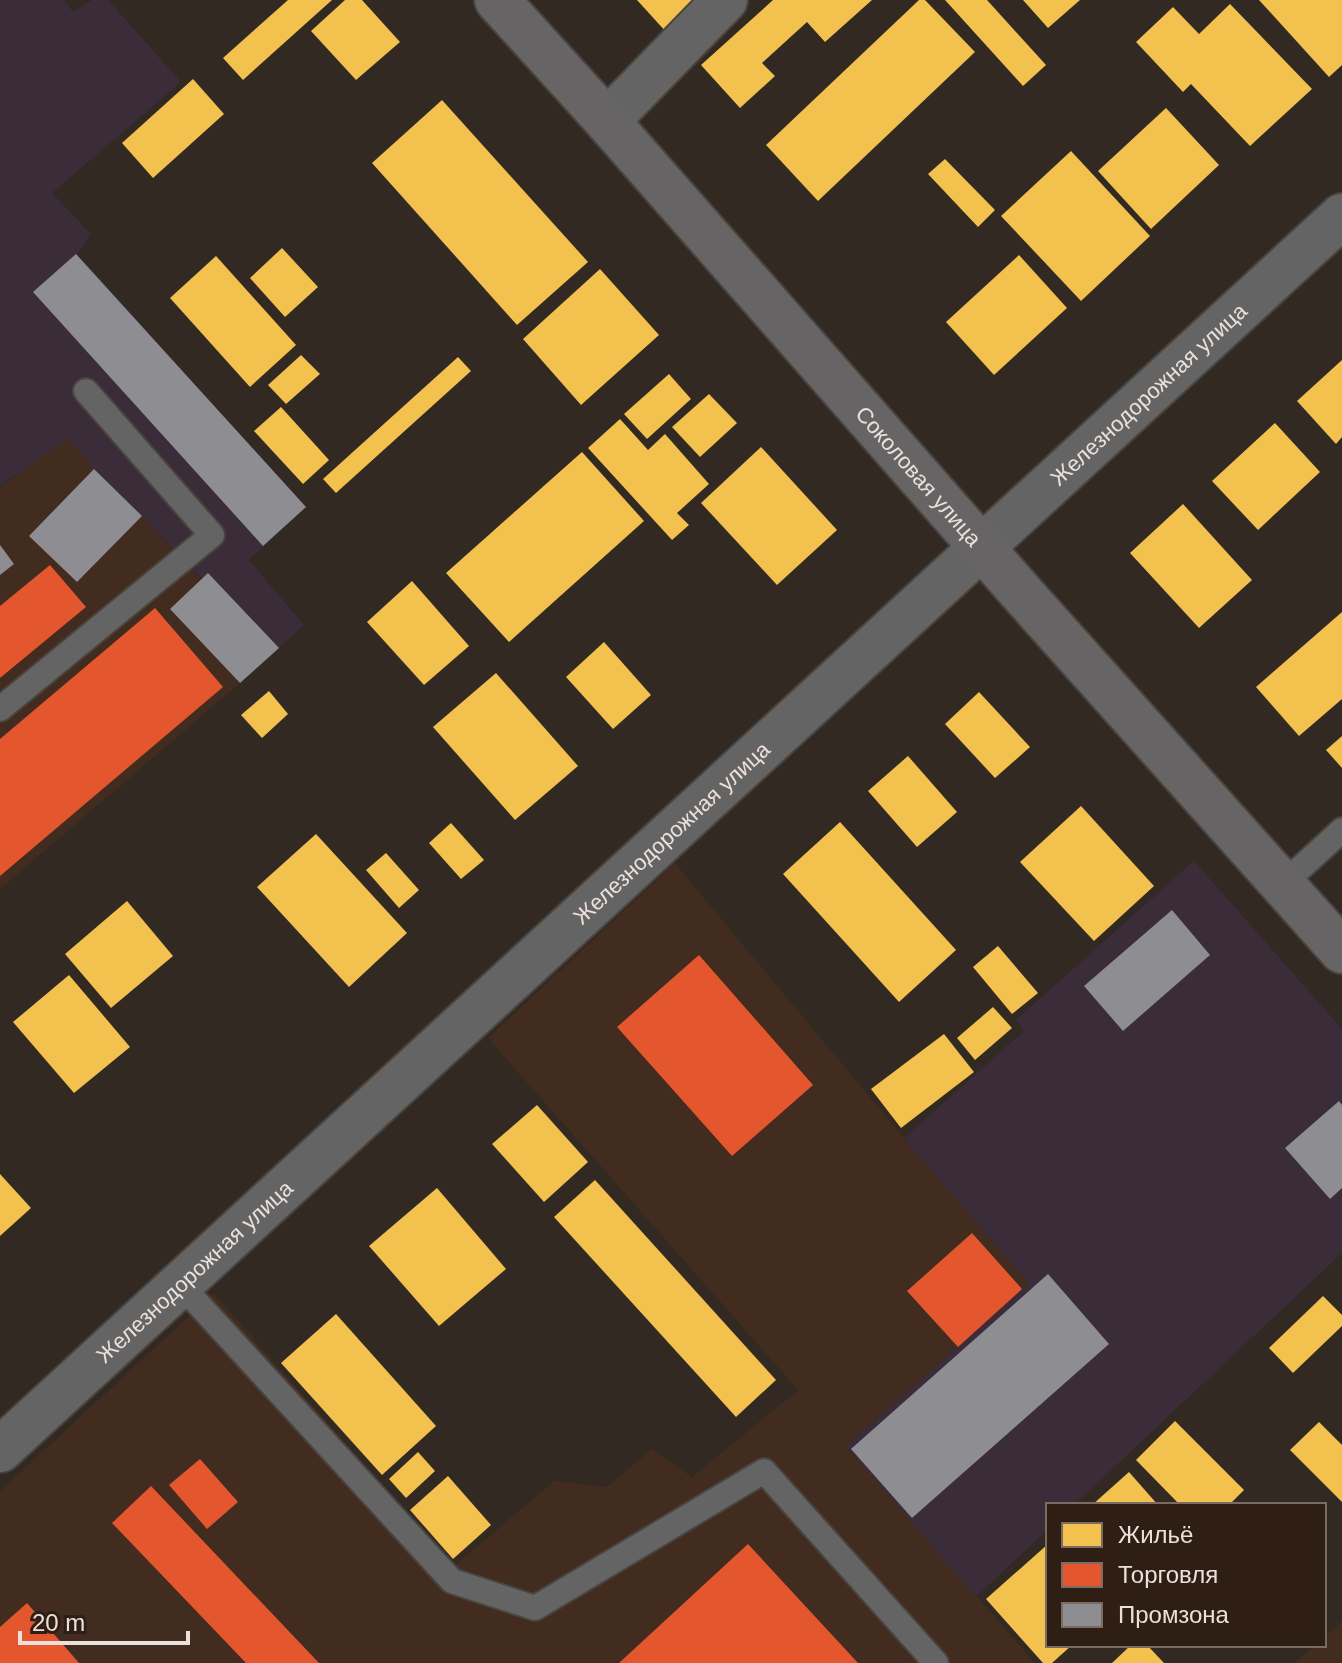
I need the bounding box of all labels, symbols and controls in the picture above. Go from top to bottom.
street label: Железнодорожная улица [1046,298,1252,491]
street label: Соколовая улица [851,401,987,552]
street label: Железнодорожная улица [569,736,775,929]
street label: Железнодорожная улица [92,1175,298,1368]
legend [1046,1503,1326,1647]
text: Жильё [1118,1521,1193,1548]
text: Торговля [1118,1561,1218,1588]
scale bar [20,1595,188,1645]
text: Промзона [1118,1601,1230,1628]
text: 20 m [32,1609,85,1636]

